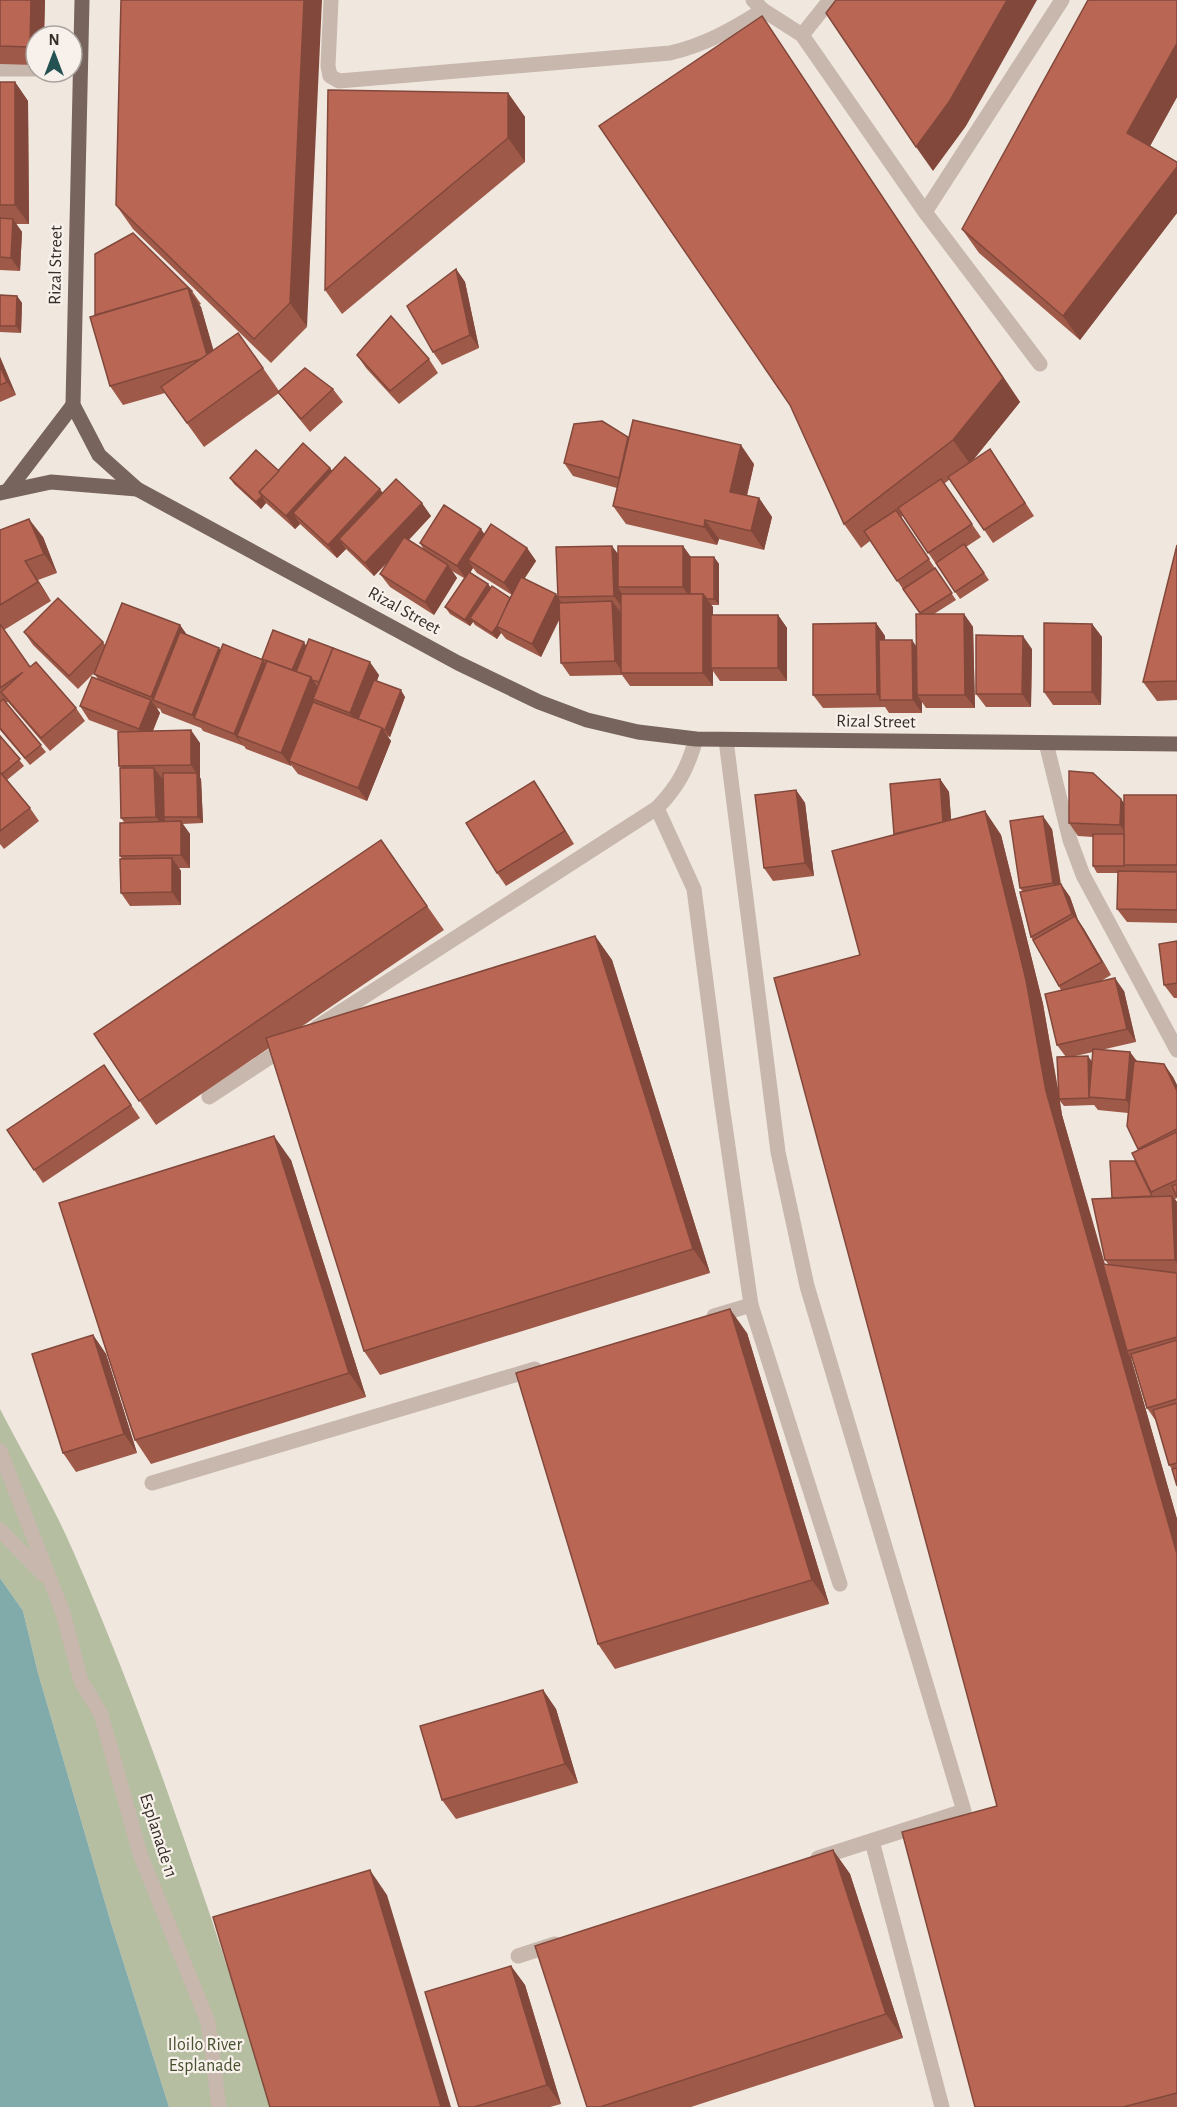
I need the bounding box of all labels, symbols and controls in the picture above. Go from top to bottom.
north arrow [24,24,84,84]
text: N [48,32,60,48]
street label: Rizal Street [46,225,66,305]
street label: Rizal Street [365,584,444,638]
street label: Rizal Street [836,712,916,732]
street label: Esplanade 11 [136,1792,180,1880]
park label: Iloilo River Esplanade [168,2036,242,2075]

